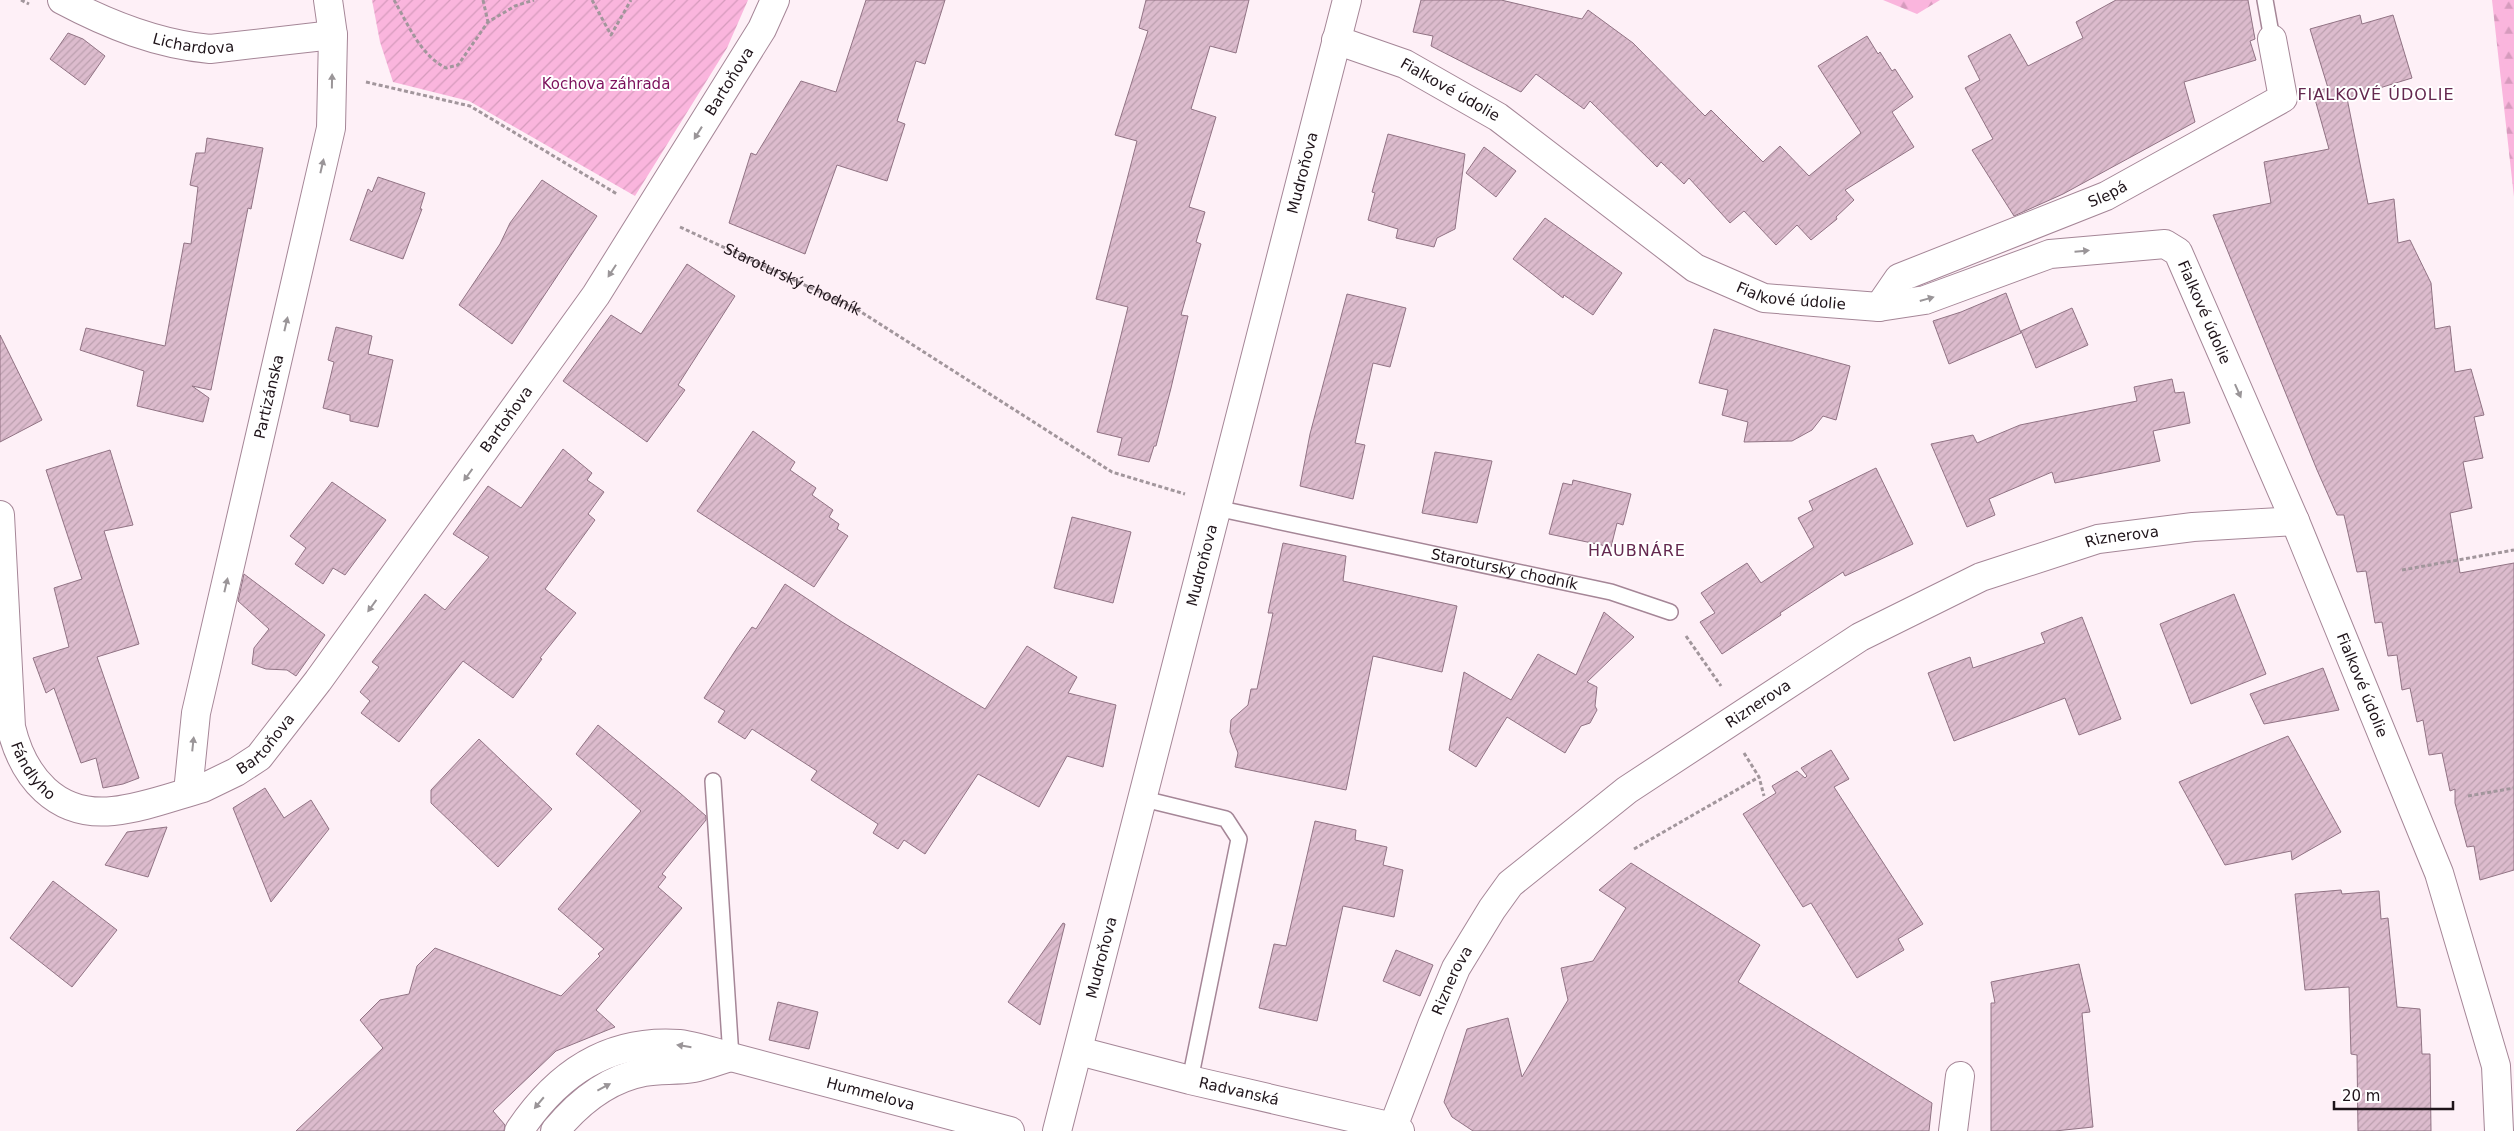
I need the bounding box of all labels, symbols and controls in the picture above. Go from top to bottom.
street label: Lichardova [151,29,235,58]
street label: Bartoňova [701,44,757,119]
street label: Fialkové údolie [1397,54,1503,125]
one-way arrow [328,73,336,89]
park label: Kochova záhrada [542,75,670,93]
district label: FIALKOVÉ ÚDOLIE [2297,85,2455,104]
one-way arrow [694,127,703,140]
street label: Mudroňova [1284,130,1322,216]
one-way arrow [318,158,326,173]
street label: Slepá [2085,177,2130,211]
street label: Staroturský chodník [721,240,864,319]
one-way arrow [2074,247,2090,255]
street label: Fialkové údolie [2174,258,2235,367]
one-way arrow [607,264,617,277]
street label: Fialkové údolie [1734,278,1846,313]
one-way arrow [1920,294,1935,302]
one-way arrow [282,316,290,332]
street label: Partizánska [251,353,287,441]
street label: Bartoňova [476,383,536,456]
one-way arrow [2235,384,2243,398]
one-way arrow [463,468,473,482]
street label: Mudroňova [1183,522,1221,608]
street label: Riznerova [2083,522,2160,552]
district label: HAUBNÁRE [1588,541,1686,560]
street label: Staroturský chodník [1429,545,1580,594]
one-way arrow [222,577,230,592]
one-way arrow [367,599,377,613]
street label: Fialkové údolie [2333,630,2392,740]
street label: Riznerova [1722,676,1794,732]
street label: Bartoňova [233,710,298,778]
one-way arrow [189,735,197,751]
street label: Fándlyho [7,739,59,804]
street label: Mudroňova [1082,915,1121,1000]
street label: Riznerova [1428,943,1476,1018]
one-way arrow [675,1041,691,1049]
street label: Radvanská [1197,1073,1281,1109]
street label: Hummelova [824,1074,917,1114]
scale bar [2334,1078,2453,1110]
one-way arrow [597,1083,611,1091]
text: 20 m [2342,1087,2380,1105]
one-way arrow [534,1096,545,1109]

